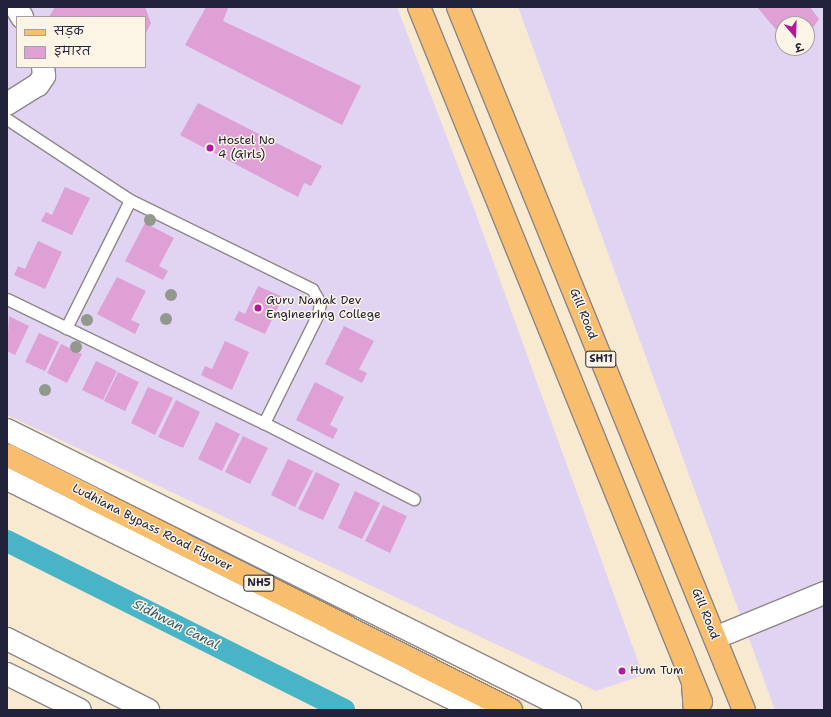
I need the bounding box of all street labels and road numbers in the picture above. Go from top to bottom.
street label: Gill Road [566,286,600,342]
road number: SH11 [585,350,617,368]
street label: Ludhiana Bypass Road Flyover [70,481,234,575]
road number: NH5 [243,574,275,592]
street label: Gill Road [688,586,722,642]

